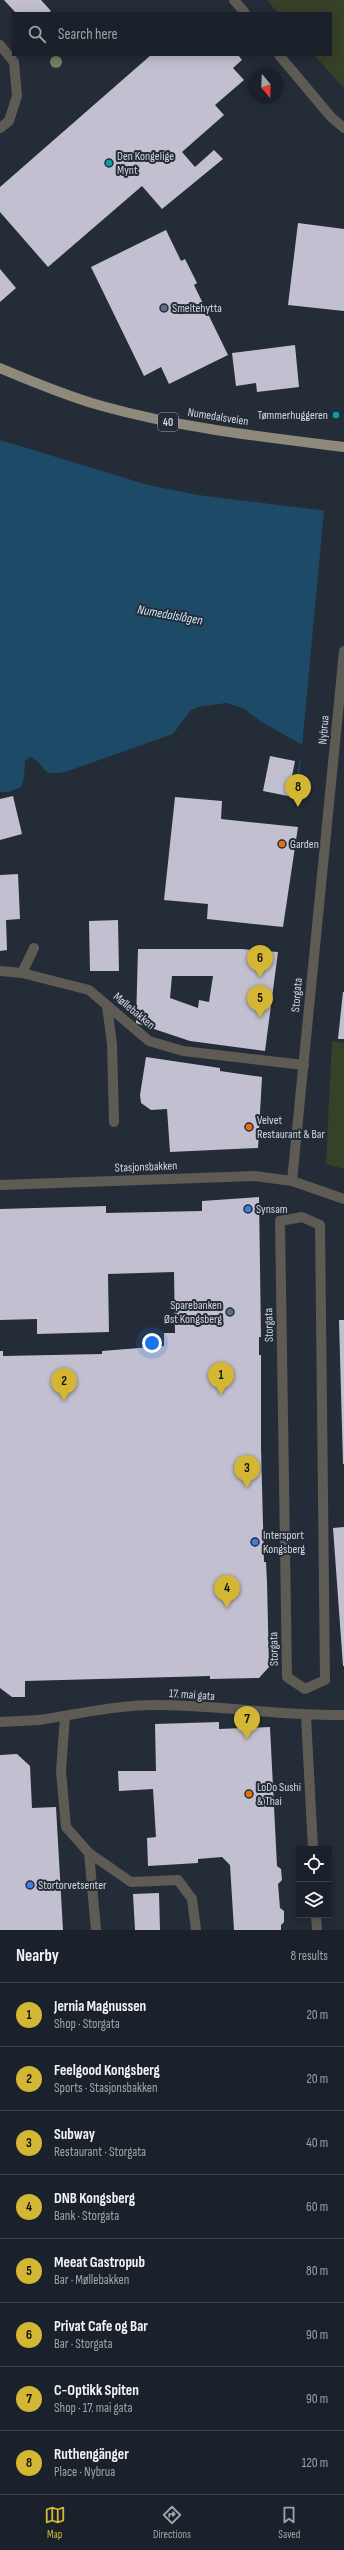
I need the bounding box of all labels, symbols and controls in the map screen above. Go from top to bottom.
search box [12,12,332,56]
icon: search [26,23,48,45]
text: Search here [58,25,118,44]
north arrow [248,68,284,104]
place label: Den Kongelige Mynt [117,149,174,178]
marker: Den Kongelige Mynt [104,158,114,168]
place label: Smeltehytta [172,301,222,316]
marker: Smeltehytta [159,303,169,313]
street label: Numedalsveien [187,405,249,429]
place label: Tømmerhuggeren [258,408,328,423]
marker: Tømmerhuggeren [331,410,341,420]
road number: 40 [158,413,178,431]
water label: Numedalslågen [136,601,204,629]
street label: Nybrua [315,715,333,745]
pin: 8 [285,774,311,807]
place label: Garden [290,837,319,852]
marker: Garden [277,839,287,849]
pin: 6 [247,945,273,978]
street label: Storgata [288,977,306,1013]
pin: 5 [247,985,273,1018]
street label: Møllebakken [110,989,158,1033]
place label: Velvet Restaurant & Bar [257,1113,325,1142]
marker: Velvet Restaurant & Bar [244,1122,254,1132]
street label: Stasjonsbakken [114,1158,178,1176]
place label: Synsam [256,1202,288,1217]
marker: Synsam [243,1204,253,1214]
place label: Sparebanken Øst Kongsberg [164,1298,222,1327]
marker: Sparebanken Øst Kongsberg [225,1307,235,1317]
street label: Storgata [261,1307,277,1342]
your location [142,1333,162,1353]
pin: 1 [208,1362,234,1395]
pin: 2 [51,1368,77,1401]
pin: 3 [234,1455,260,1488]
place label: Intersport Kongsberg [263,1528,305,1557]
marker: Intersport Kongsberg [250,1537,260,1547]
pin: 4 [214,1575,240,1608]
street label: Storgata [266,1631,282,1666]
street label: 17. mai gata [169,1686,216,1704]
pin: 7 [234,1706,260,1739]
place label: LoDo Sushi & Thai [257,1780,301,1809]
marker: LoDo Sushi & Thai [244,1789,254,1799]
map controls [296,1846,332,1918]
button: locate [296,1846,332,1882]
place label: Stortorvetsenter [38,1878,107,1893]
marker: Stortorvetsenter [25,1880,35,1890]
button: layers [296,1882,332,1918]
text: Nearby [16,1946,59,1966]
text: 8 results [290,1948,328,1964]
text: Jernia Magnussen [54,1997,146,2016]
text: 1 [26,2007,32,2023]
text: 20 m [306,2007,328,2023]
text: Shop · Storgata [54,2016,120,2032]
text: Feelgood Kongsberg [54,2061,160,2080]
text: 2 [26,2071,32,2087]
text: 20 m [306,2071,328,2087]
text: Sports · Stasjonsbakken [54,2080,157,2096]
text: Subway [54,2125,95,2144]
text: 3 [26,2135,32,2151]
text: 40 m [306,2135,328,2151]
text: Restaurant · Storgata [54,2144,146,2160]
text: DNB Kongsberg [54,2189,135,2208]
text: 4 [26,2199,32,2215]
text: 60 m [306,2199,328,2215]
text: Bank · Storgata [54,2208,119,2224]
text: Meeat Gastropub [54,2253,145,2272]
text: 5 [26,2263,32,2279]
text: 80 m [306,2263,328,2279]
text: Bar · Møllebakken [54,2272,129,2288]
text: Privat Cafe og Bar [54,2317,148,2336]
text: 6 [26,2327,32,2343]
text: 90 m [306,2327,328,2343]
text: Bar · Storgata [54,2336,112,2352]
text: C-Optikk Spiten [54,2381,139,2400]
text: 7 [26,2391,32,2407]
text: 90 m [306,2391,328,2407]
text: Shop · 17. mai gata [54,2400,132,2416]
text: Ruthengänger [54,2445,129,2464]
text: 8 [26,2455,32,2471]
text: 120 m [302,2455,328,2471]
text: Place · Nybrua [54,2464,115,2480]
tab: Map [44,2504,66,2541]
tab: Directions [153,2504,191,2541]
tab: Saved [278,2504,300,2541]

